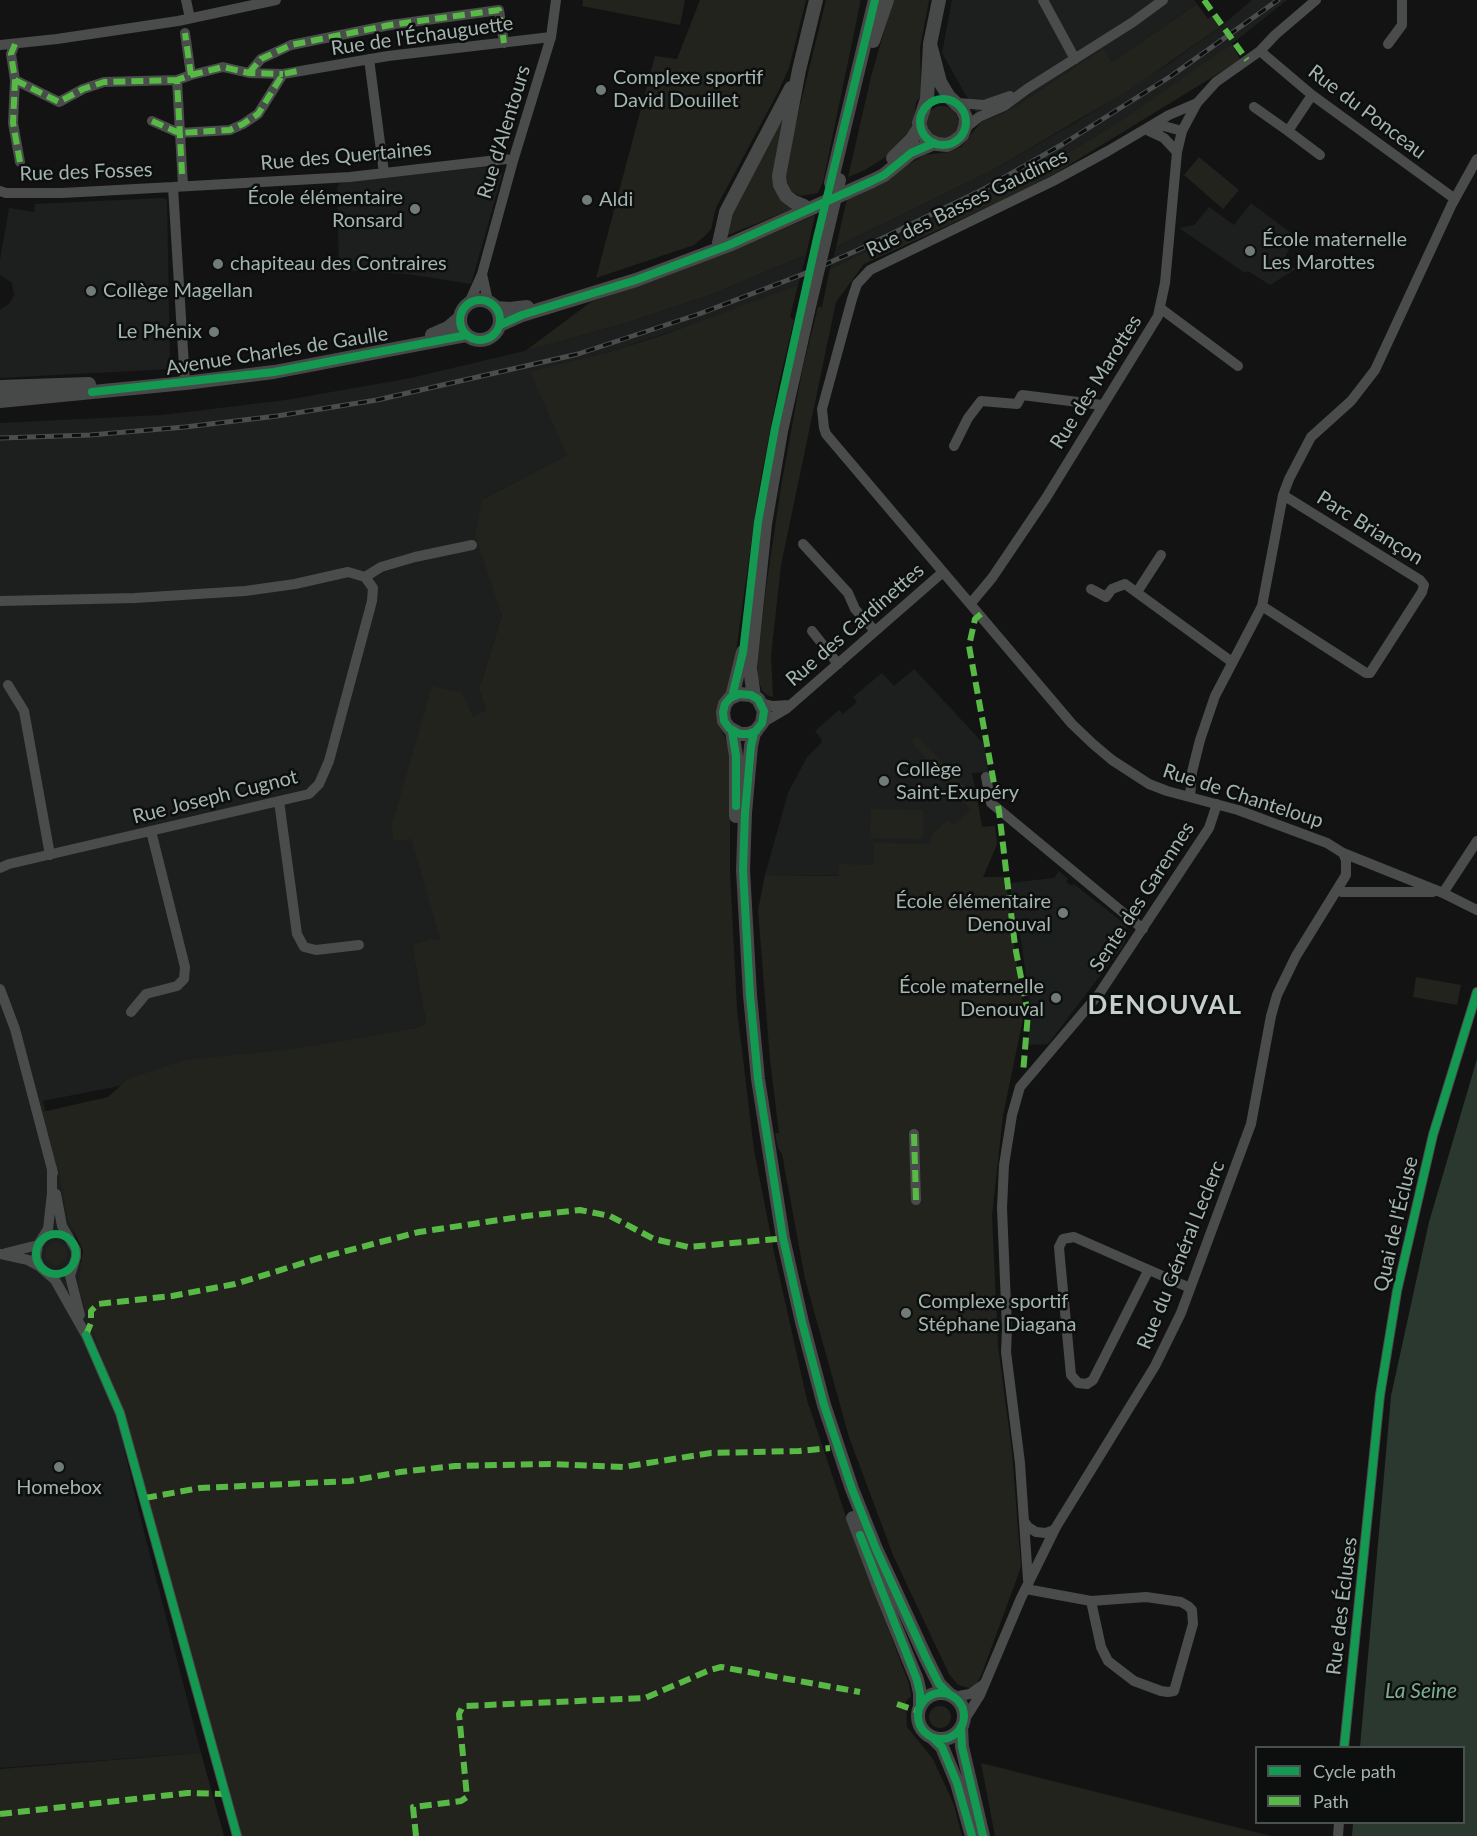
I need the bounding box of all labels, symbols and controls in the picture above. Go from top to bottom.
street label: Rue de l'Échauguette [329,11,515,61]
street label: Rue du Ponceau [1303,60,1431,164]
street label: Rue d'Alentours [472,62,536,202]
place label: Complexe sportif David Douillet [613,66,763,113]
marker: Complexe sportif David Douillet [594,83,608,97]
street label: Rue des Quertaines [259,137,433,175]
street label: Rue des Basses Gaudines [862,144,1072,262]
street label: Rue des Fosses [19,158,153,186]
place label: École élémentaire Ronsard [248,186,403,233]
place label: Aldi [599,188,633,212]
marker: Aldi [580,193,594,207]
marker: École élémentaire Ronsard [408,202,422,216]
place label: École maternelle Les Marottes [1262,228,1407,275]
marker: École maternelle Les Marottes [1243,244,1257,258]
place label: chapiteau des Contraires [230,252,447,276]
marker: chapiteau des Contraires [211,257,225,271]
place label: Collège Magellan [103,279,253,303]
marker: Collège Magellan [84,284,98,298]
street label: Rue des Marottes [1045,311,1147,453]
place label: Le Phénix [117,320,202,344]
street label: Avenue Charles de Gaulle [164,322,390,380]
marker: Le Phénix [207,325,221,339]
street label: Parc Briançon [1312,486,1428,570]
street label: Rue des Cardinettes [781,558,929,692]
place label: Collège Saint-Exupéry [896,758,1019,805]
street label: Rue de Chanteloup [1160,759,1326,833]
street label: Rue Joseph Cugnot [130,765,300,829]
marker: Collège Saint-Exupéry [877,774,891,788]
street label: Sente des Garennes [1085,817,1199,977]
place label: École élémentaire Denouval [896,890,1051,937]
marker: École élémentaire Denouval [1056,906,1070,920]
place label: École maternelle Denouval [899,975,1044,1022]
district label: DENOUVAL [1087,990,1243,1022]
marker: École maternelle Denouval [1049,991,1063,1005]
street label: Quai de l'Écluse [1369,1154,1423,1294]
street label: Rue du Général Leclerc [1132,1157,1230,1353]
place label: Complexe sportif Stéphane Diagana [918,1290,1076,1337]
marker: Complexe sportif Stéphane Diagana [899,1306,913,1320]
marker: Homebox [52,1460,66,1474]
place label: Homebox [16,1476,102,1500]
street label: Rue des Écluses [1322,1536,1362,1676]
water label: La Seine [1385,1678,1457,1704]
legend [1255,1746,1465,1824]
text: Cycle path [1313,1760,1396,1782]
text: Path [1313,1790,1349,1812]

